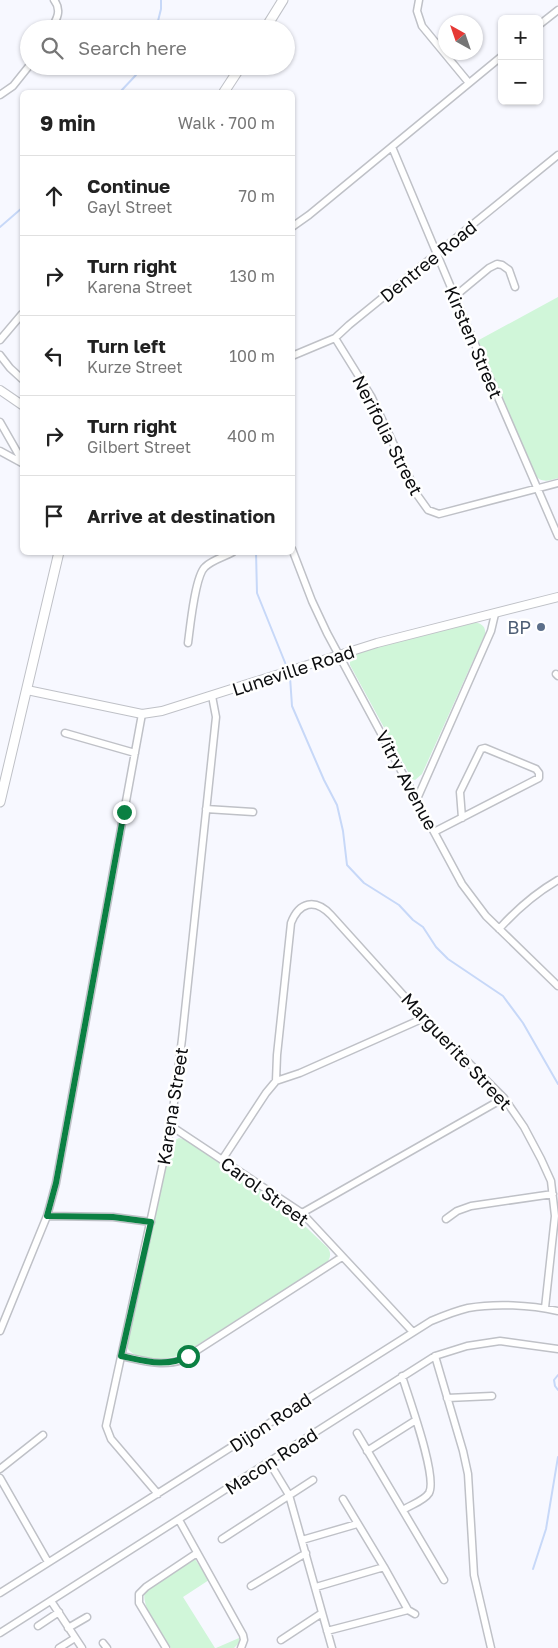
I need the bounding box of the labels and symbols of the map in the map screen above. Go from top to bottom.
north arrow [438,15,483,60]
street label: Dentree Road [375,215,481,307]
street label: Kirsten Street [440,282,508,402]
street label: Nerifolia Street [348,371,428,499]
place label: BP [507,616,531,638]
marker: BP [535,621,547,633]
street label: Luneville Road [229,640,357,700]
street label: Vitry Avenue [372,726,442,834]
route end [113,801,136,824]
street label: Marguerite Street [397,988,517,1114]
street label: Karena Street [152,1046,192,1166]
street label: Carol Street [217,1152,313,1230]
route start [177,1345,200,1368]
street label: Dijon Road [225,1388,315,1456]
street label: Macon Road [221,1423,321,1499]

